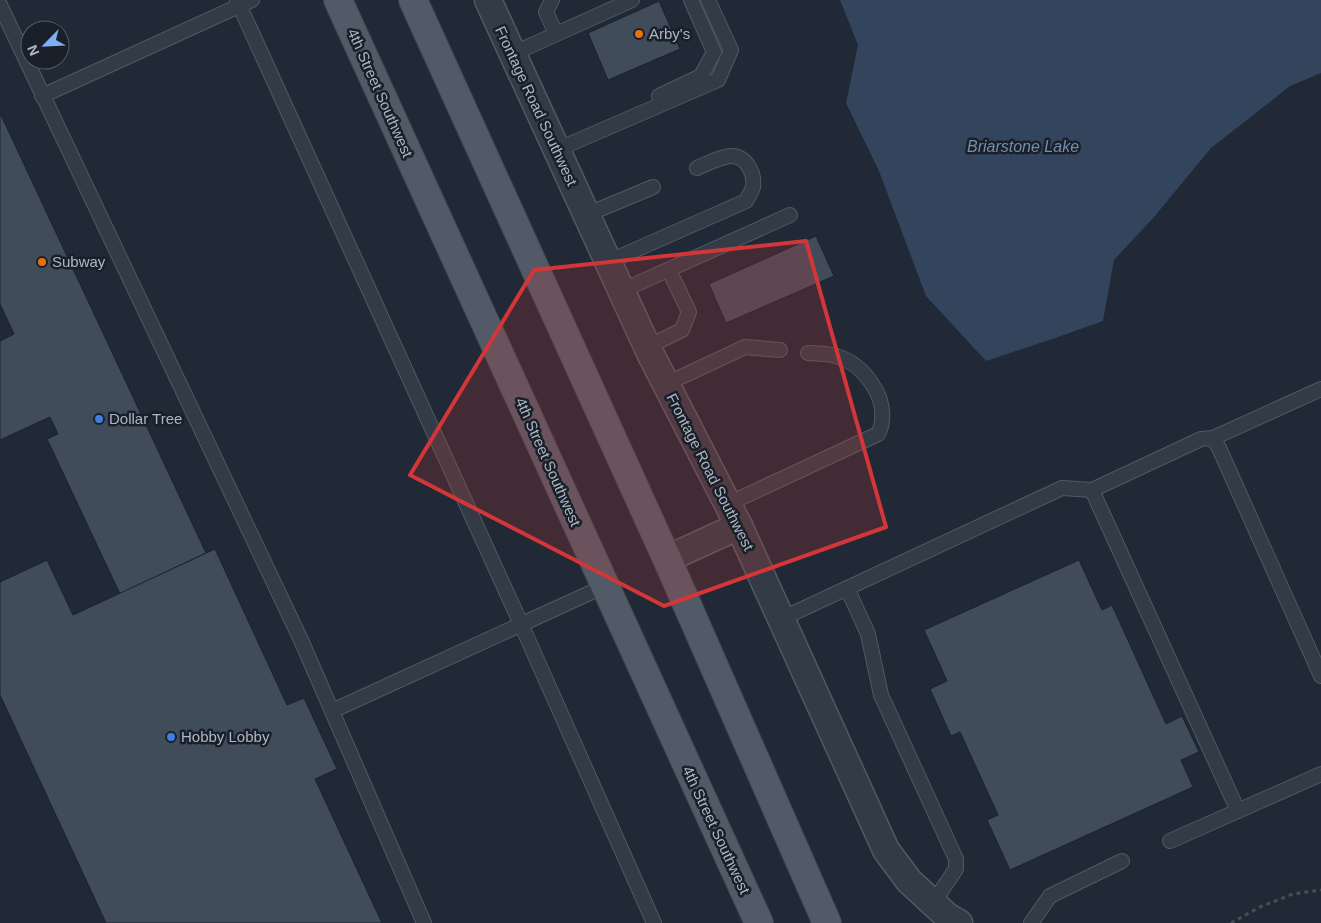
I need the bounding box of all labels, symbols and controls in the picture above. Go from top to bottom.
north arrow [20,20,70,70]
street label: Frontage Road Southwest [492,23,581,189]
place label: Arby's [649,25,690,42]
street label: 4th Street Southwest [344,26,417,161]
marker: Arby's [633,28,645,40]
text: N [24,42,42,58]
water label: Briarstone Lake [967,138,1079,155]
place label: Subway [52,253,106,270]
marker: Subway [36,256,48,268]
street label: Frontage Road Southwest [663,390,758,554]
street label: 4th Street Southwest [512,395,585,530]
place label: Dollar Tree [109,410,182,427]
marker: Dollar Tree [93,413,105,425]
place label: Hobby Lobby [181,728,270,745]
marker: Hobby Lobby [165,731,177,743]
street label: 4th Street Southwest [679,763,754,897]

